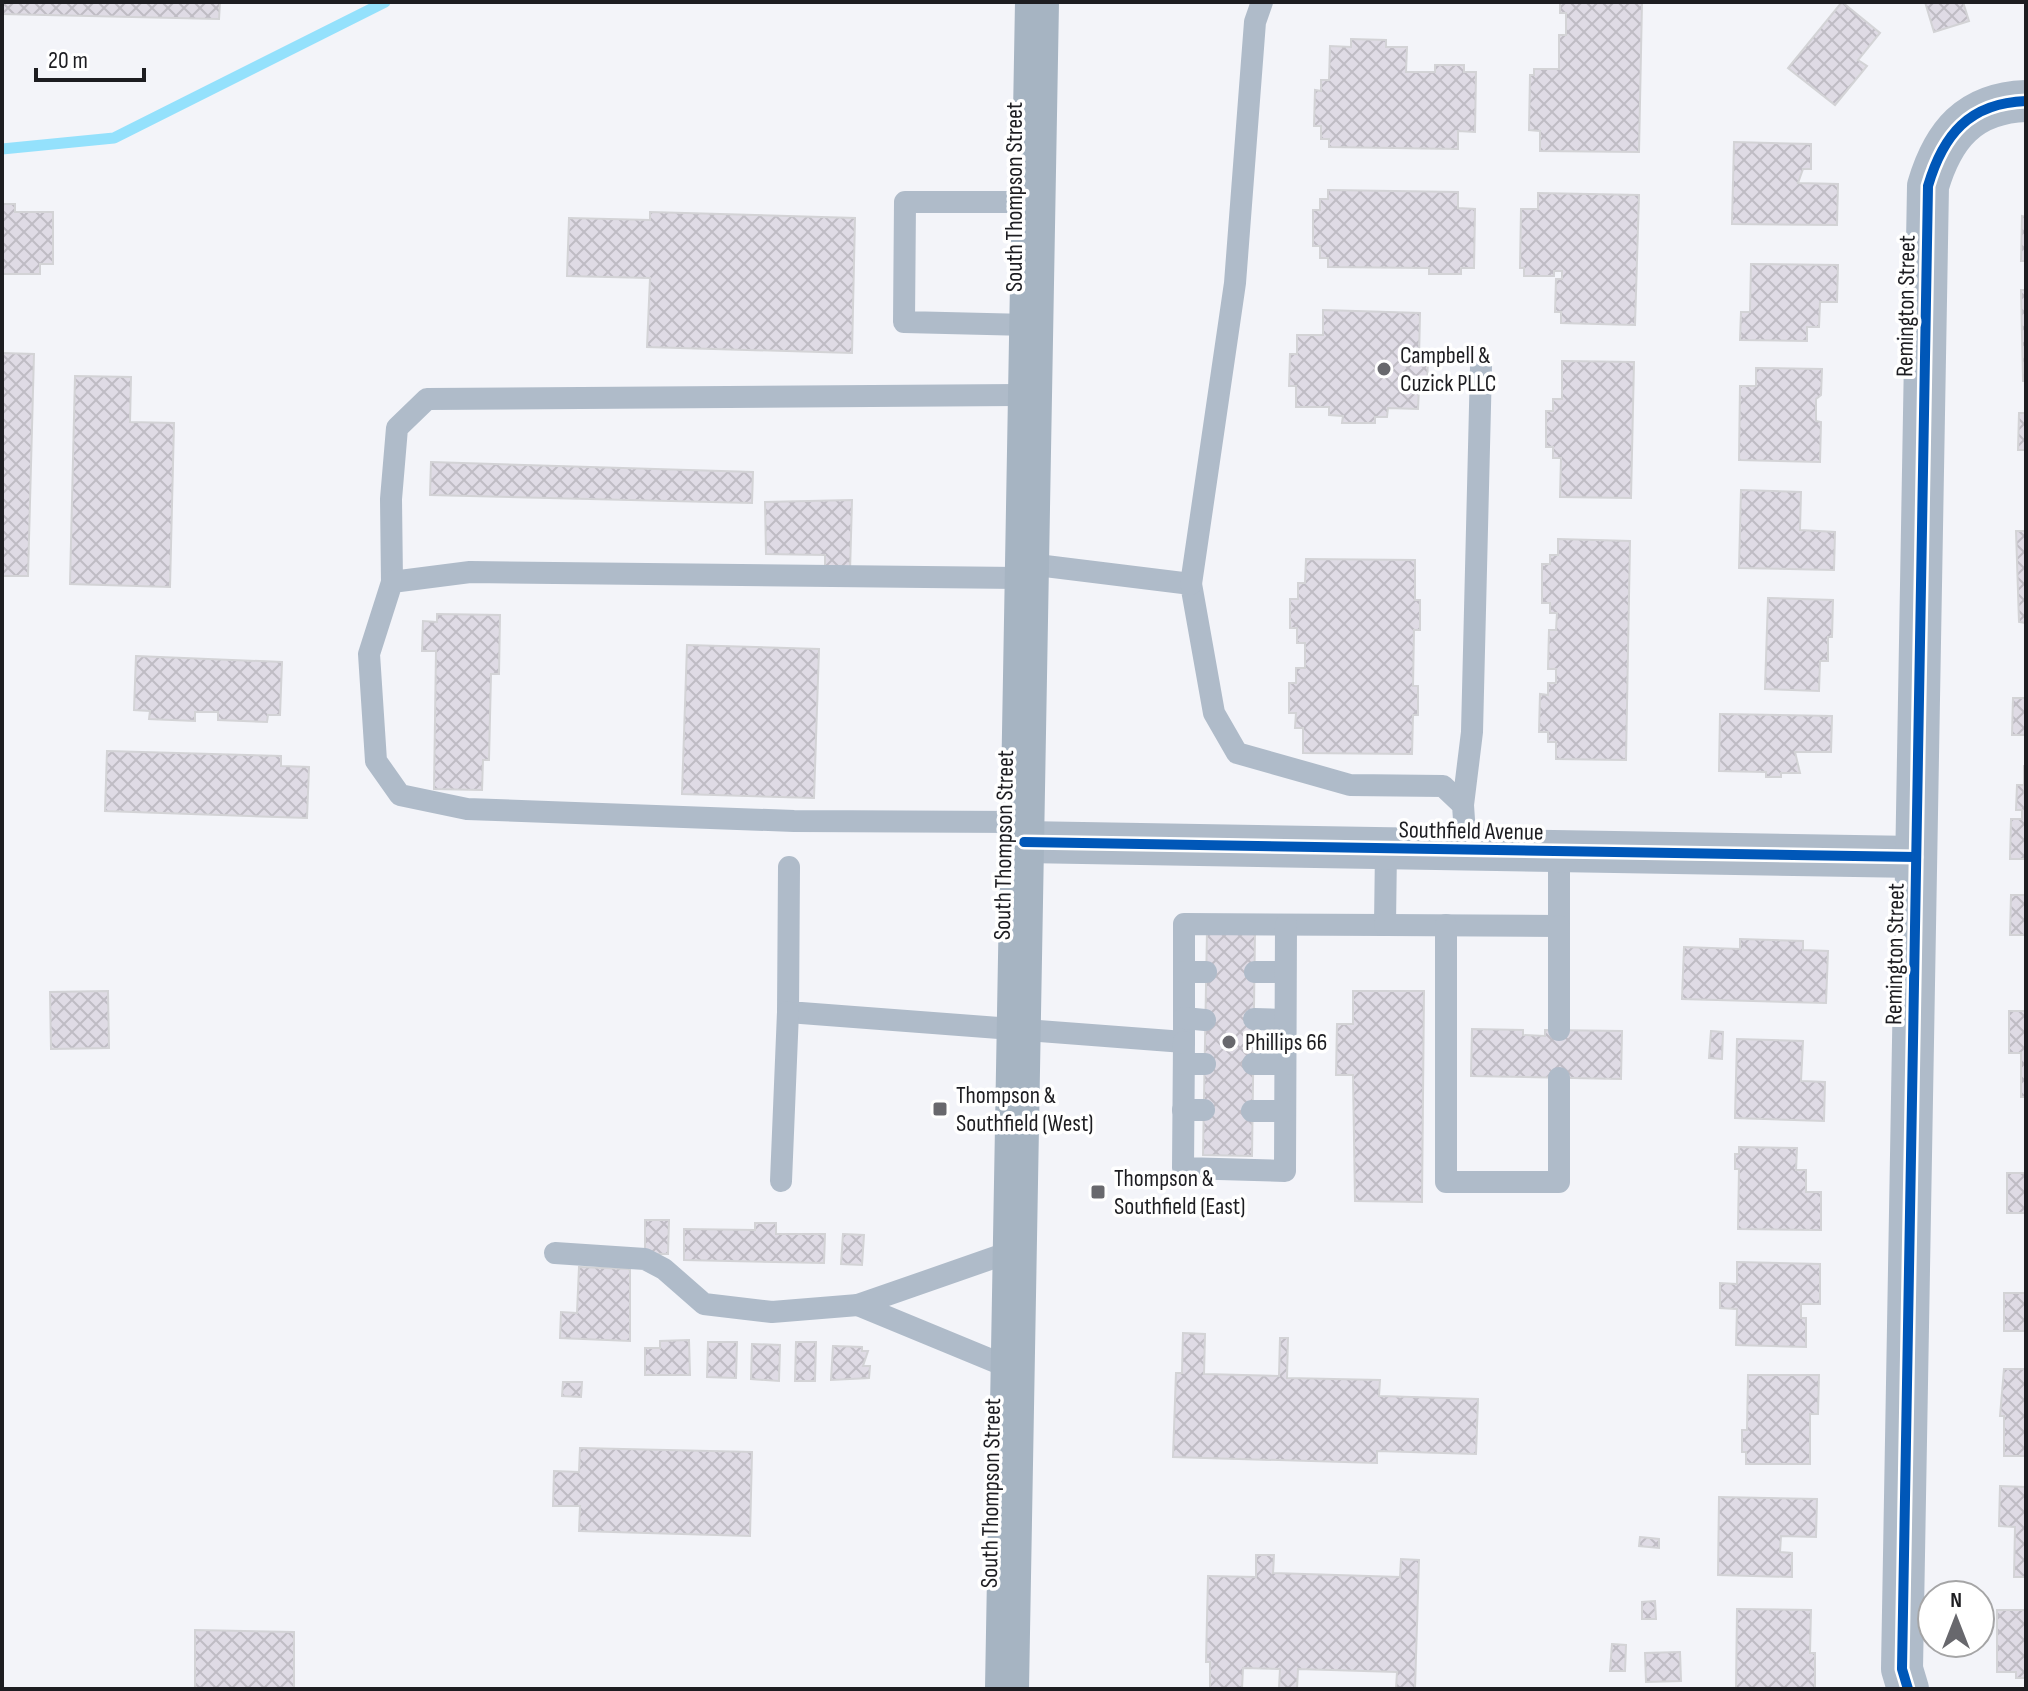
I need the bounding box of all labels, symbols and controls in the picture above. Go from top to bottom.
scale bar [36,32,144,82]
text: 20 m [48,46,88,75]
street label: South Thompson Street [1000,102,1029,292]
street label: Remington Street [1890,235,1922,377]
place label: Campbell & Cuzick PLLC [1400,341,1496,398]
marker: Campbell & Cuzick PLLC [1375,360,1393,378]
street label: South Thompson Street [988,750,1020,940]
street label: Southfield Avenue [1398,815,1544,847]
street label: Remington Street [1879,883,1911,1025]
place label: Phillips 66 [1245,1028,1327,1057]
marker: Phillips 66 [1220,1033,1238,1051]
place label: Thompson & Southfield (West) [956,1081,1094,1138]
marker: Thompson & Southfield (West) [931,1100,949,1118]
place label: Thompson & Southfield (East) [1114,1164,1245,1221]
marker: Thompson & Southfield (East) [1089,1183,1107,1201]
street label: South Thompson Street [975,1398,1007,1588]
north arrow [1916,1579,1996,1659]
text: N [1950,1587,1962,1614]

